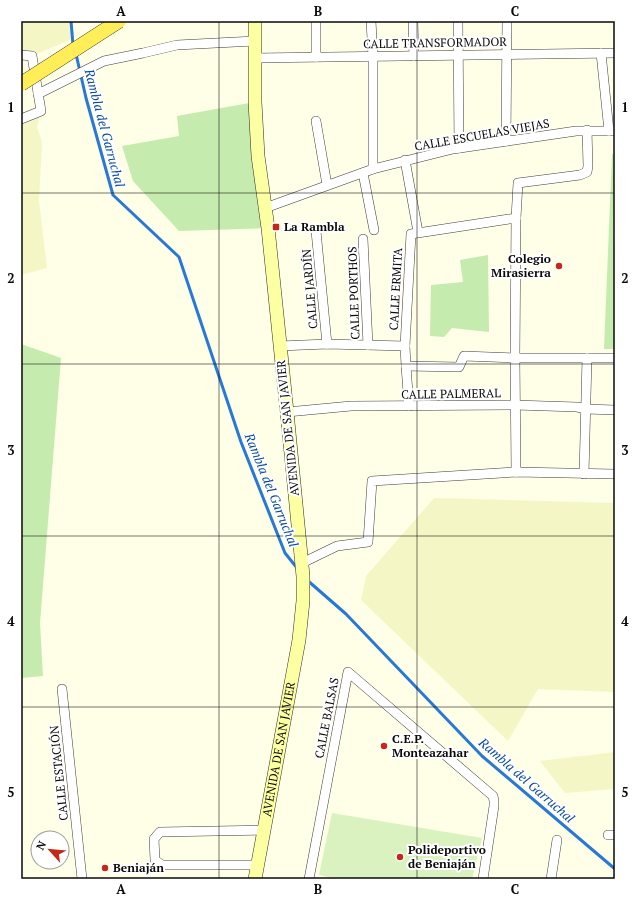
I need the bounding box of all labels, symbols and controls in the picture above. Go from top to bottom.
text: A [116,2,126,20]
text: B [314,2,322,20]
text: C [511,2,519,20]
street label: CALLE TRANSFORMADOR [363,34,507,51]
water label: Rambla del Garruchal [80,66,130,189]
text: 1 [7,98,15,116]
text: 1 [621,98,629,116]
street label: CALLE ESCUELAS VIEJAS [413,115,551,154]
place label: La Rambla [284,219,345,234]
marker: La Rambla [271,222,281,232]
street label: CALLE PORTHOS [344,246,363,340]
street label: CALLE ERMITA [386,247,405,331]
street label: CALLE JARDÍN [299,248,320,330]
place label: Colegio Mirasierra [491,251,551,280]
marker: Colegio Mirasierra [554,261,564,271]
text: 2 [7,269,15,287]
text: 2 [621,269,629,287]
street label: AVENIDA DE SAN JAVIER [273,359,302,497]
street label: CALLE PALMERAL [401,385,501,402]
water label: Rambla del Garruchal [241,429,303,550]
text: 3 [7,441,15,459]
text: 3 [621,441,629,459]
text: 4 [7,612,15,630]
text: 4 [621,612,629,630]
street label: CALLE BALSAS [311,676,342,760]
street label: AVENIDA DE SAN JAVIER [259,680,298,818]
street label: CALLE ESTACIÓN [46,724,71,821]
place label: C.E.P. Monteazahar [392,731,469,760]
water label: Rambla del Garruchal [474,733,579,827]
marker: C.E.P. Monteazahar [379,741,389,751]
text: 5 [7,783,15,801]
text: 5 [621,783,629,801]
north arrow [30,830,70,870]
text: N [33,838,50,852]
place label: Polideportivo de Beniaján [408,842,486,871]
marker: Polideportivo de Beniaján [395,852,405,862]
place label: Beniaján [113,860,164,875]
marker: Beniaján [100,863,110,873]
text: A [116,880,126,898]
text: B [314,880,322,898]
text: C [511,880,519,898]

